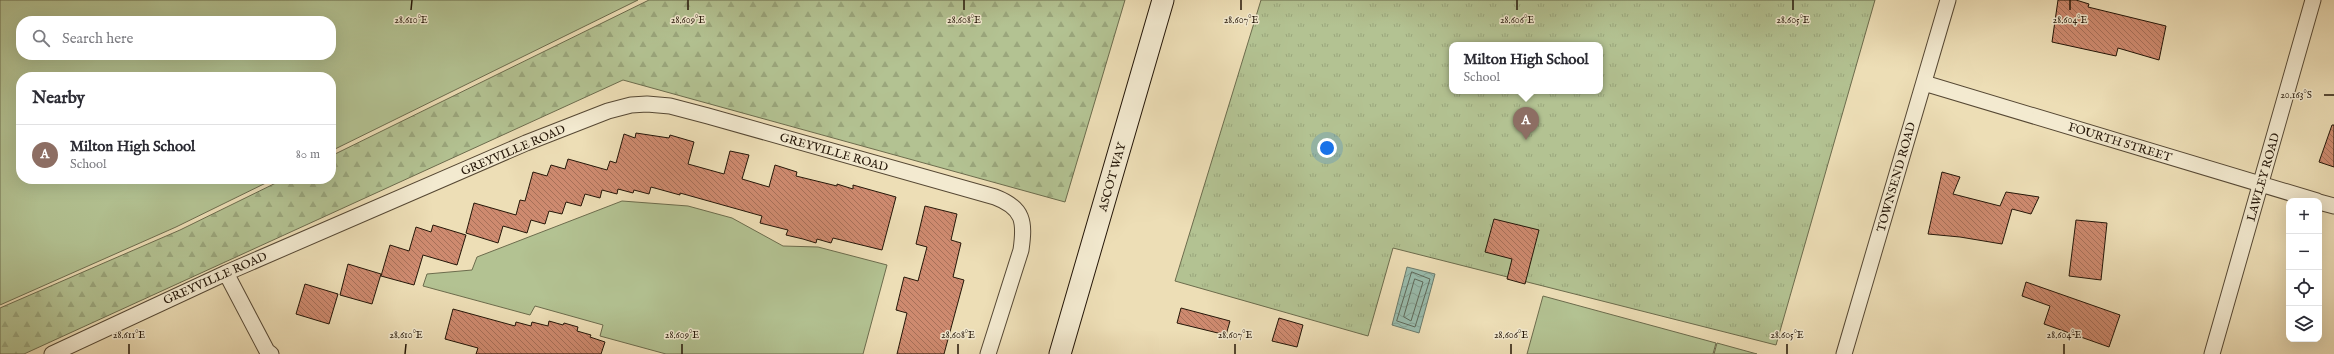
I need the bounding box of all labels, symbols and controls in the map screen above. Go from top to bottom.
text: 28.610°E [394,14,428,27]
text: 28.609°E [671,14,705,27]
text: 28.608°E [947,14,981,27]
text: 28.607°E [1224,14,1258,27]
text: 28.606°E [1500,14,1534,27]
text: 28.605°E [1776,14,1810,27]
text: 28.604°E [2053,14,2088,27]
search box [16,16,336,60]
icon: search [30,27,52,49]
text: Search here [62,29,133,48]
popup [1449,42,1603,94]
text: Milton High School [1463,50,1589,69]
text: School [1463,69,1500,86]
text: Nearby [32,88,85,109]
text: 20.163°S [2280,89,2312,102]
pin: A [1513,107,1539,140]
street label: TOWNSEND ROAD [1874,120,1919,234]
street label: FOURTH STREET [2066,120,2174,165]
street label: GREYVILLE ROAD [459,121,568,179]
street label: GREYVILLE ROAD [778,130,890,175]
street label: LAWLEY ROAD [2244,131,2283,223]
text: Milton High School [70,137,195,156]
your location [1317,138,1337,158]
street label: ASCOT WAY [1095,140,1130,214]
text: A [41,146,49,163]
text: 80 m [296,146,320,163]
text: School [70,156,107,173]
map controls [2286,198,2322,342]
button: + [2286,198,2322,234]
button: − [2286,234,2322,270]
street label: GREYVILLE ROAD [161,249,270,308]
button: locate [2286,270,2322,306]
button: layers [2286,306,2322,342]
text: 28.611°E [113,329,145,342]
text: 28.610°E [389,329,423,342]
text: 28.609°E [665,329,699,342]
text: 28.608°E [941,329,975,342]
text: 28.607°E [1218,329,1252,342]
text: 28.606°E [1494,329,1528,342]
text: 28.605°E [1770,329,1804,342]
text: 28.604°E [2047,329,2082,342]

